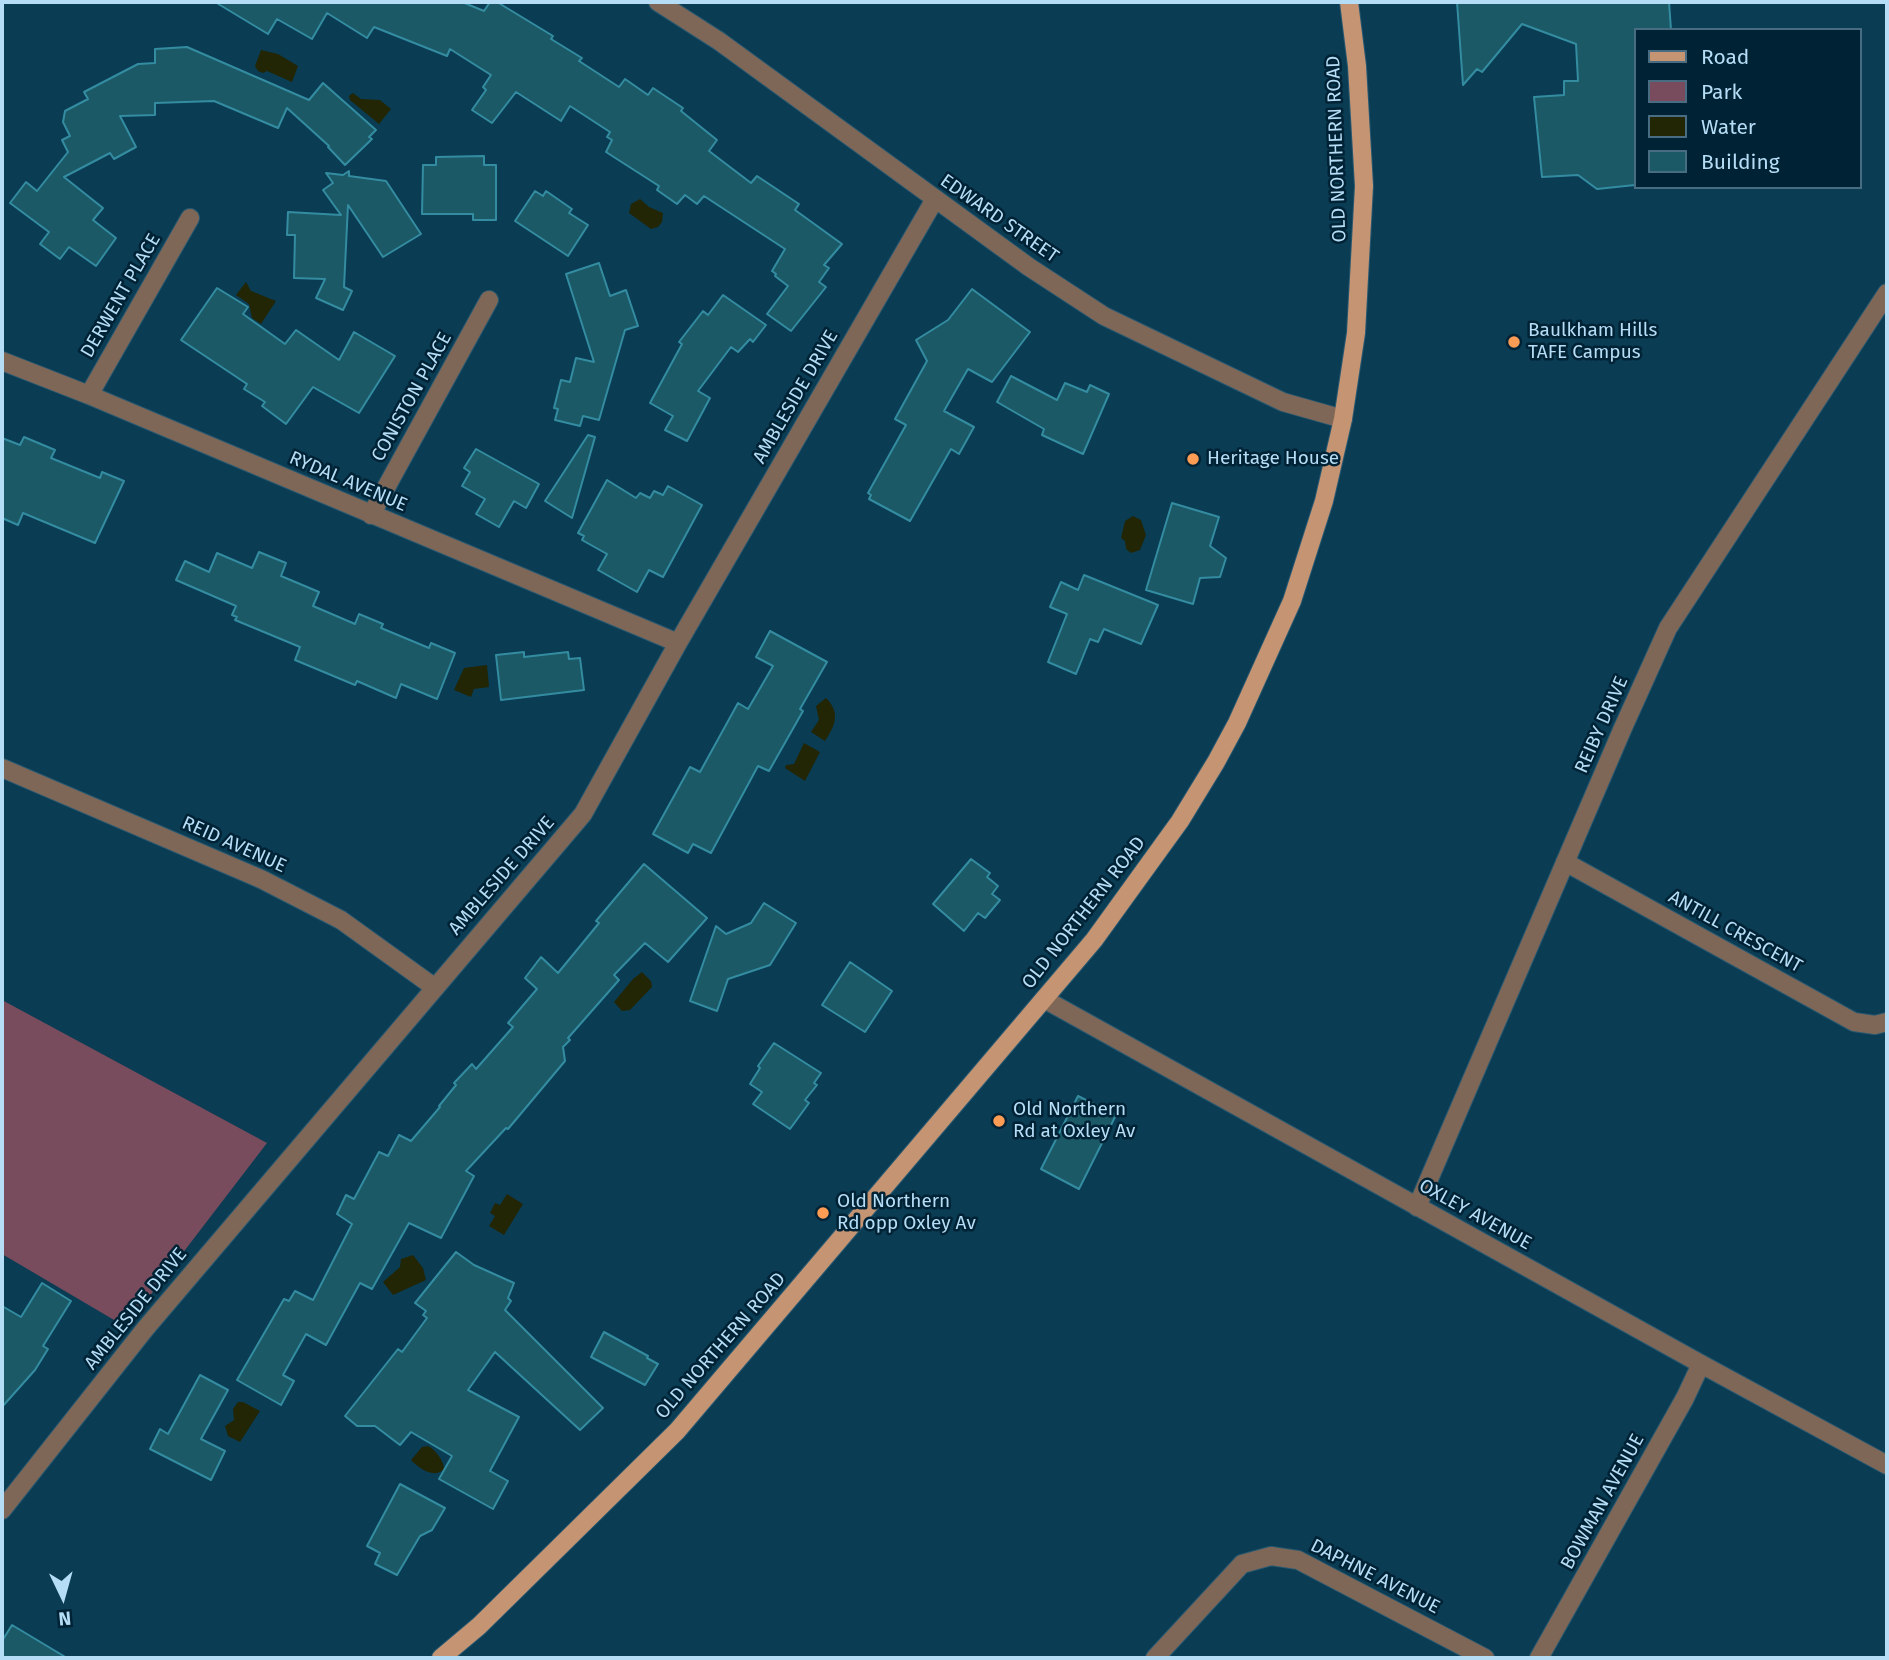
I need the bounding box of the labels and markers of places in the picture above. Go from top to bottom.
place label: Baulkham Hills TAFE Campus [1528,320,1657,364]
marker: Baulkham Hills TAFE Campus [1506,334,1522,350]
place label: Heritage House [1207,448,1339,470]
marker: Heritage House [1185,451,1201,467]
place label: Old Northern Rd at Oxley Av [1013,1099,1135,1143]
marker: Old Northern Rd at Oxley Av [991,1113,1007,1129]
place label: Old Northern Rd opp Oxley Av [837,1191,976,1235]
marker: Old Northern Rd opp Oxley Av [815,1205,831,1221]

